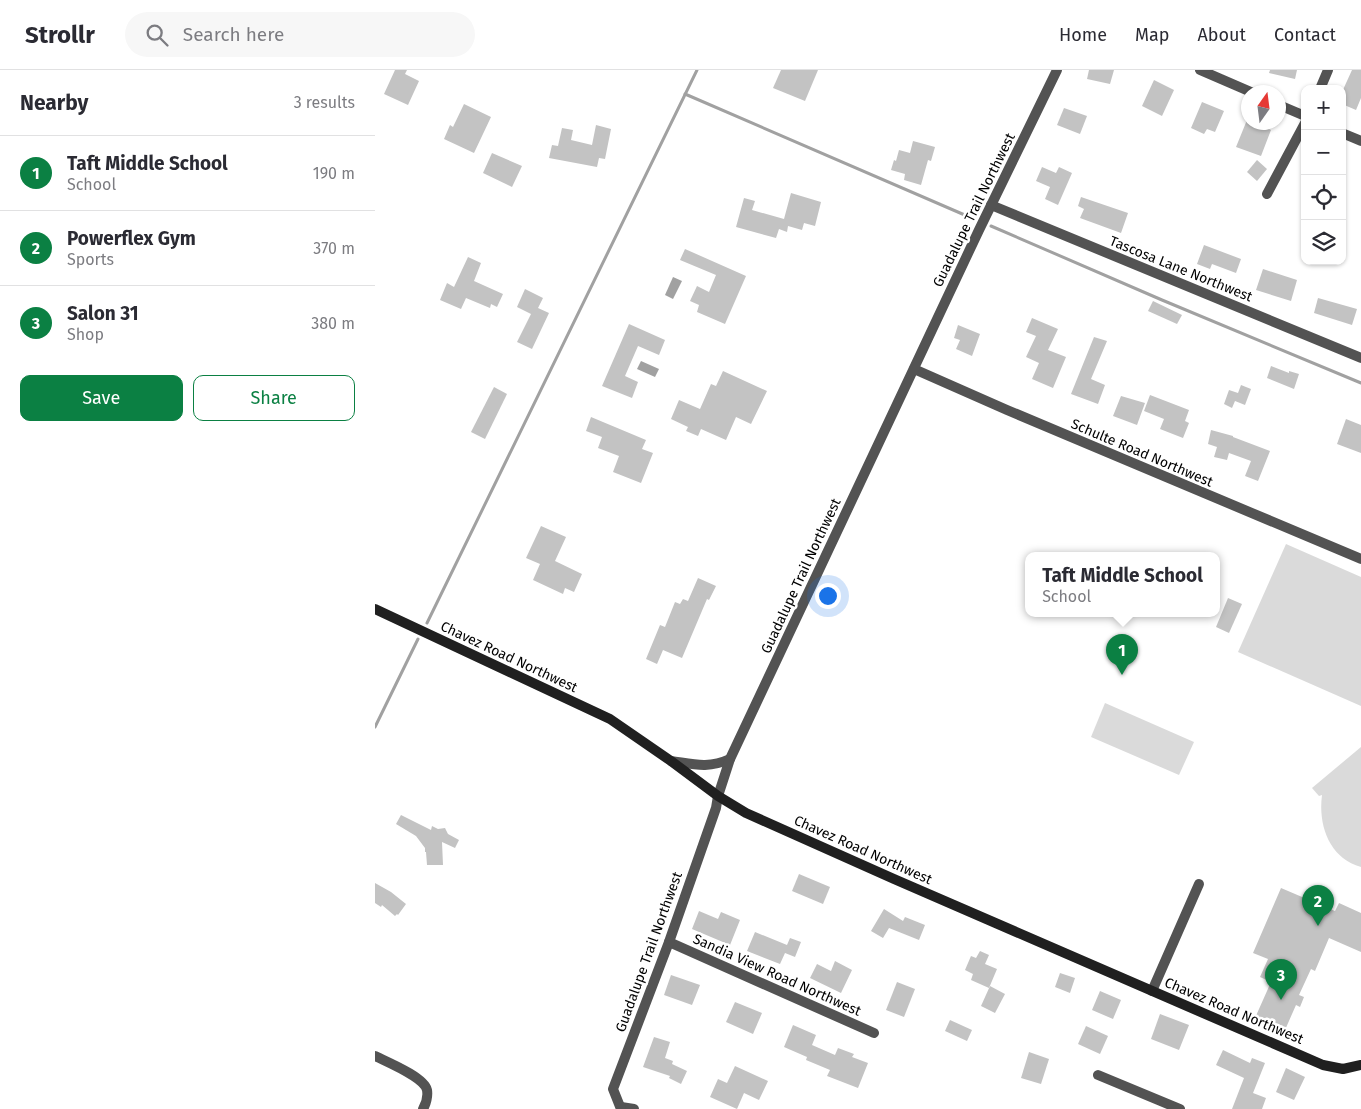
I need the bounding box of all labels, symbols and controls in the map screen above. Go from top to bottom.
search box [125,12,475,57]
text: Strollr [25,21,95,49]
icon: search [143,21,171,49]
text: Search here [183,23,284,46]
text: Home [1059,24,1107,46]
text: Map [1135,24,1169,46]
text: About [1197,24,1246,46]
text: Contact [1274,24,1336,46]
north arrow [1241,85,1286,130]
map controls [1301,85,1346,265]
button: + [1301,85,1346,130]
text: Nearby [20,90,88,116]
text: 3 results [294,93,355,112]
street label: Guadalupe Trail Northwest [929,129,1019,290]
button: − [1301,130,1346,175]
text: Taft Middle School [67,152,228,175]
text: 1 [32,164,40,183]
text: 190 m [313,164,355,183]
text: School [67,175,116,194]
button: locate [1301,175,1346,220]
button: layers [1301,220,1346,265]
text: Powerflex Gym [67,227,196,250]
street label: Tascosa Lane Northwest [1107,233,1256,306]
text: 2 [32,239,40,258]
text: 370 m [313,239,355,258]
text: Sports [67,250,114,269]
text: Salon 31 [67,302,138,325]
text: 3 [32,314,40,333]
text: 380 m [311,314,355,333]
text: Shop [67,325,104,344]
button: Save [20,375,183,421]
button: Share [193,375,355,421]
street label: Schulte Road Northwest [1068,415,1216,491]
street label: Guadalupe Trail Northwest [758,495,845,656]
popup [1025,552,1220,617]
text: Taft Middle School [1042,564,1203,587]
your location [815,583,841,609]
text: School [1042,587,1091,606]
street label: Chavez Road Northwest [438,618,581,697]
pin: 1 [1106,634,1138,675]
street label: Chavez Road Northwest [791,812,935,888]
street label: Guadalupe Trail Northwest [612,869,686,1034]
pin: 2 [1302,885,1334,926]
street label: Sandia View Road Northwest [690,930,864,1020]
pin: 3 [1265,959,1297,1000]
street label: Chavez Road Northwest [1162,974,1307,1048]

